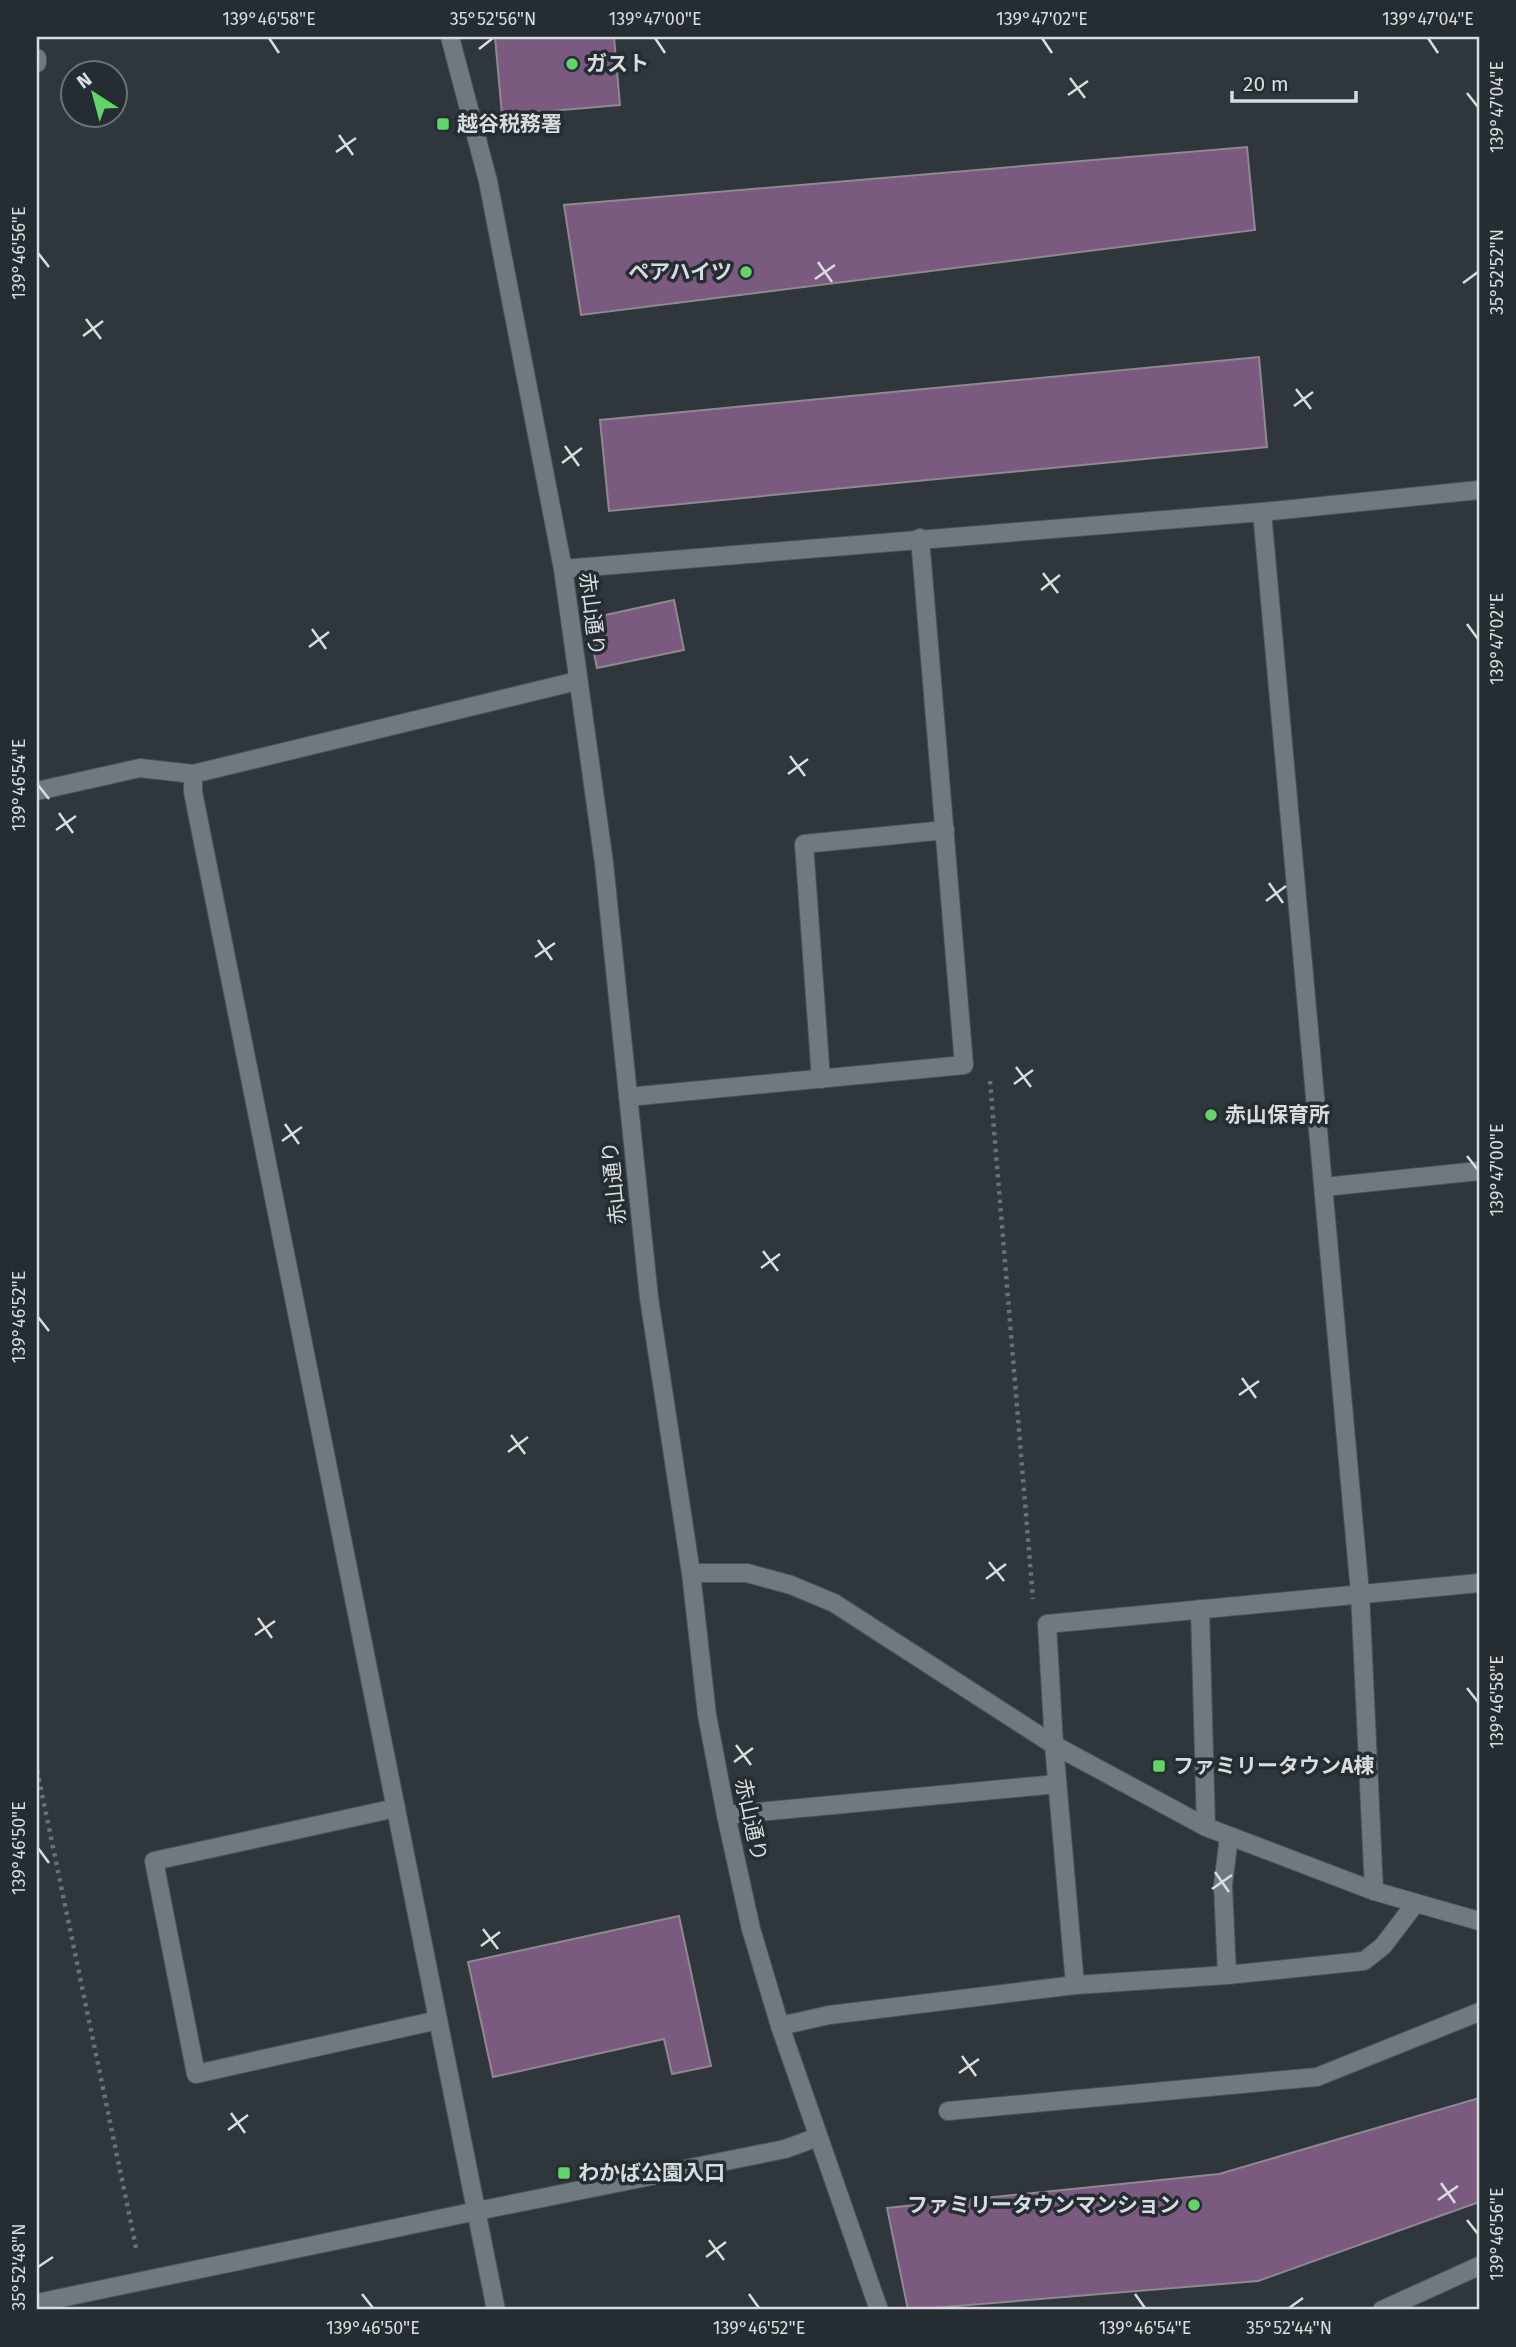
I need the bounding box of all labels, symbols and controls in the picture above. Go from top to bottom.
text: 139°46'58"E [222,8,316,30]
text: 35°52'56"N [450,8,536,30]
text: 139°47'00"E [608,8,702,30]
text: 139°47'02"E [996,8,1088,30]
text: 139°47'04"E [1382,8,1474,30]
place label: ガスト [586,51,649,77]
marker: ガスト [564,56,580,72]
north arrow [60,60,130,130]
scale bar [1232,60,1357,104]
text: 139°47'04"E [1486,61,1508,153]
text: N [72,68,96,94]
text: 20 m [1243,71,1289,97]
place label: 越谷税務署 [457,111,562,137]
marker: 越谷税務署 [435,116,451,132]
text: 139°46'56"E [8,206,30,300]
text: 35°52'52"N [1486,229,1508,315]
place label: ペアハイツ [628,259,732,285]
marker: ペアハイツ [738,264,754,280]
street label: 赤山通り [574,571,610,657]
text: 139°47'02"E [1486,593,1508,685]
text: 139°46'54"E [8,739,30,831]
place label: 赤山保育所 [1225,1102,1330,1128]
marker: 赤山保育所 [1203,1107,1219,1123]
text: 139°47'00"E [1486,1123,1508,1217]
street label: 赤山通り [597,1140,631,1226]
text: 139°46'52"E [8,1271,30,1363]
text: 139°46'58"E [1486,1655,1508,1749]
place label: ファミリータウンA棟 [1173,1753,1374,1779]
marker: ファミリータウンA棟 [1151,1758,1167,1774]
street label: 赤山通り [730,1776,772,1864]
text: 139°46'50"E [8,1801,30,1895]
place label: わかば公園入口 [578,2160,725,2186]
marker: わかば公園入口 [556,2165,572,2181]
text: 139°46'56"E [1486,2187,1508,2281]
place label: ファミリータウンマンション [907,2192,1180,2218]
marker: ファミリータウンマンション [1186,2197,1202,2213]
text: 35°52'48"N [8,2224,30,2310]
text: 139°46'50"E [326,2317,420,2339]
text: 139°46'52"E [713,2317,805,2339]
text: 139°46'54"E [1099,2317,1191,2339]
text: 35°52'44"N [1246,2317,1332,2339]

